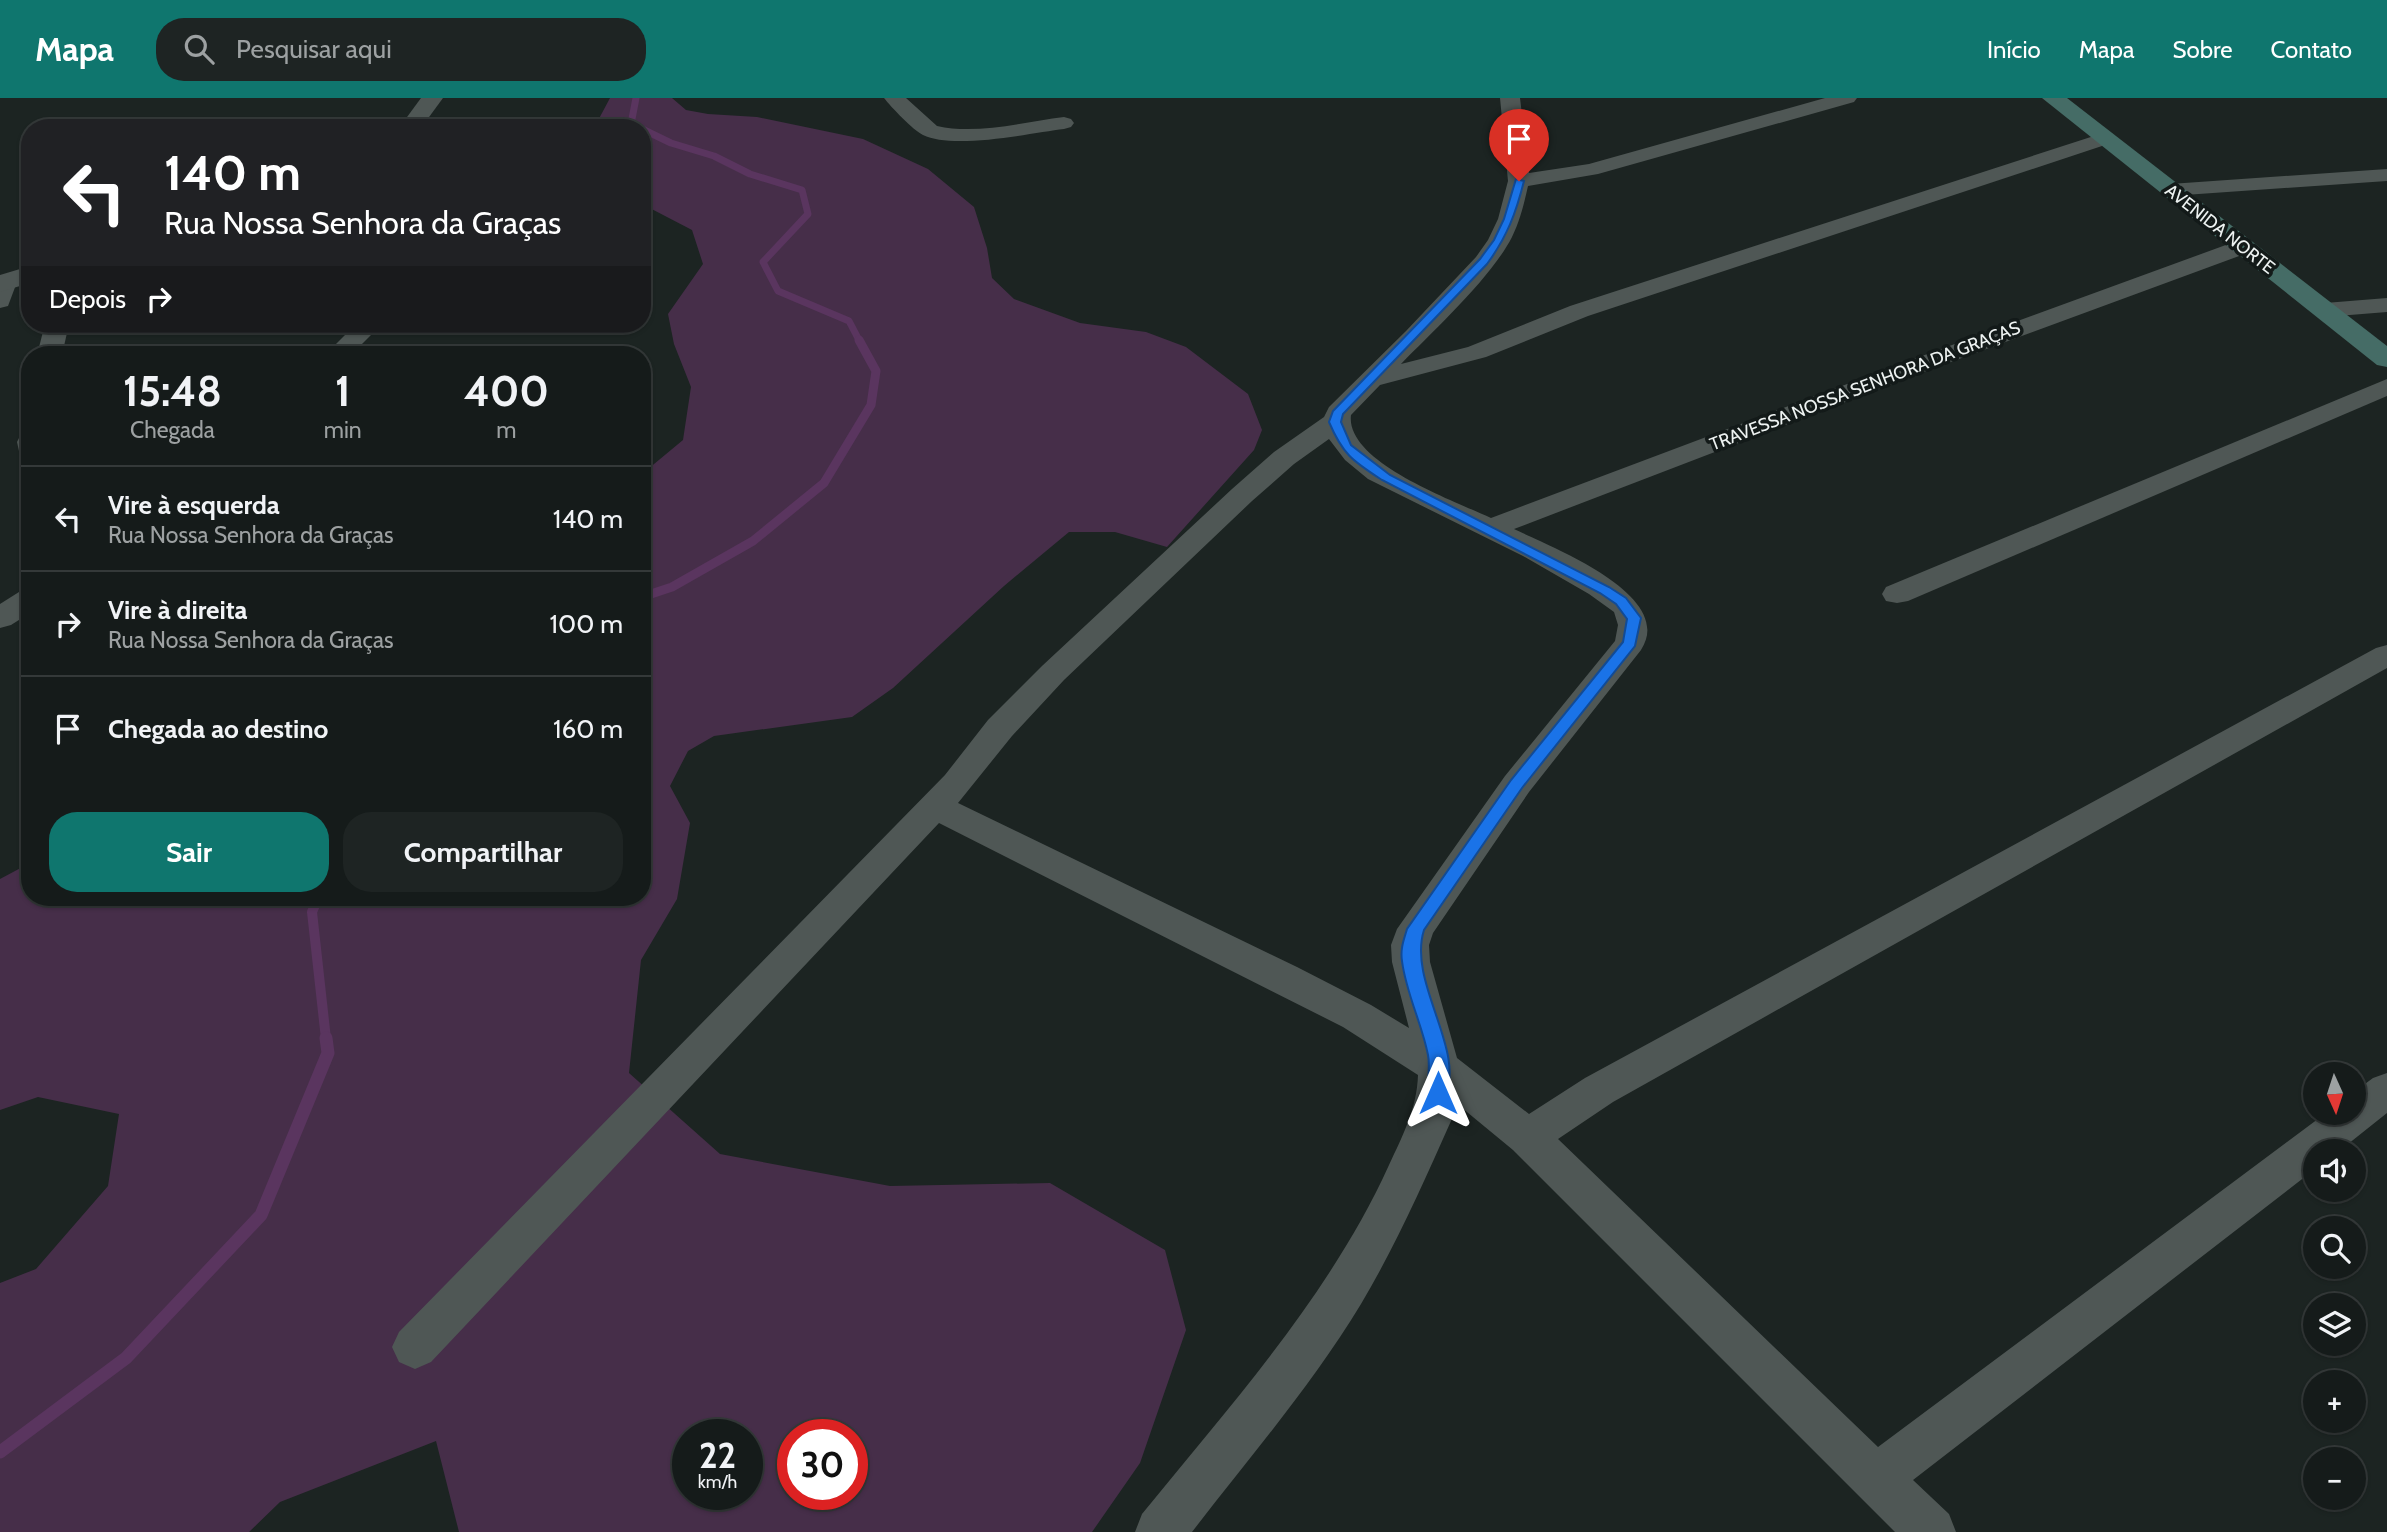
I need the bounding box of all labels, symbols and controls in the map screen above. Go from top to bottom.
search box [156,18,646,81]
text: Mapa [35,29,114,69]
icon: search [180,30,218,68]
text: Pesquisar aqui [236,33,392,65]
text: Início [1987,35,2041,64]
text: Mapa [2079,35,2134,64]
text: Sobre [2172,35,2233,64]
text: Contato [2271,35,2352,64]
pin [1489,109,1549,181]
icon: arrive [1500,120,1538,158]
text: 140 m [164,143,301,202]
icon: left [49,147,140,238]
street label: AVENIDA NORTE [2161,179,2279,279]
text: Rua Nossa Senhora da Graças [164,203,561,242]
icon: right [140,280,178,318]
text: Depois [49,283,126,315]
street label: TRAVESSA NOSSA SENHORA DA GRAÇAS [1707,316,2023,456]
text: 15:48 [123,365,222,417]
text: 1 [335,365,350,417]
text: 400 [464,365,549,417]
text: Chegada [130,416,215,444]
text: min [324,416,362,444]
text: m [496,416,516,444]
text: Vire à esquerda [108,489,280,521]
icon: left [49,500,87,538]
text: 140 m [553,503,623,535]
text: Rua Nossa Senhora da Graças [108,521,394,549]
text: Vire à direita [108,594,248,626]
icon: right [49,605,87,643]
text: 100 m [550,608,623,640]
text: Rua Nossa Senhora da Graças [108,626,394,654]
icon: arrive [49,710,87,748]
text: Chegada ao destino [108,713,328,745]
text: 160 m [553,713,623,745]
button: Sair [49,812,329,892]
button: Compartilhar [343,812,623,892]
position arrow [1401,1056,1475,1130]
north arrow [2303,1062,2366,1125]
map controls [2303,1062,2366,1510]
button: sound [2303,1139,2366,1202]
button: search [2303,1216,2366,1279]
button: layers [2303,1293,2366,1356]
button: + [2303,1370,2366,1433]
speed limit sign: 30 [777,1419,868,1510]
text: 22 [699,1434,736,1477]
button: − [2303,1447,2366,1510]
text: km/h [698,1471,737,1493]

